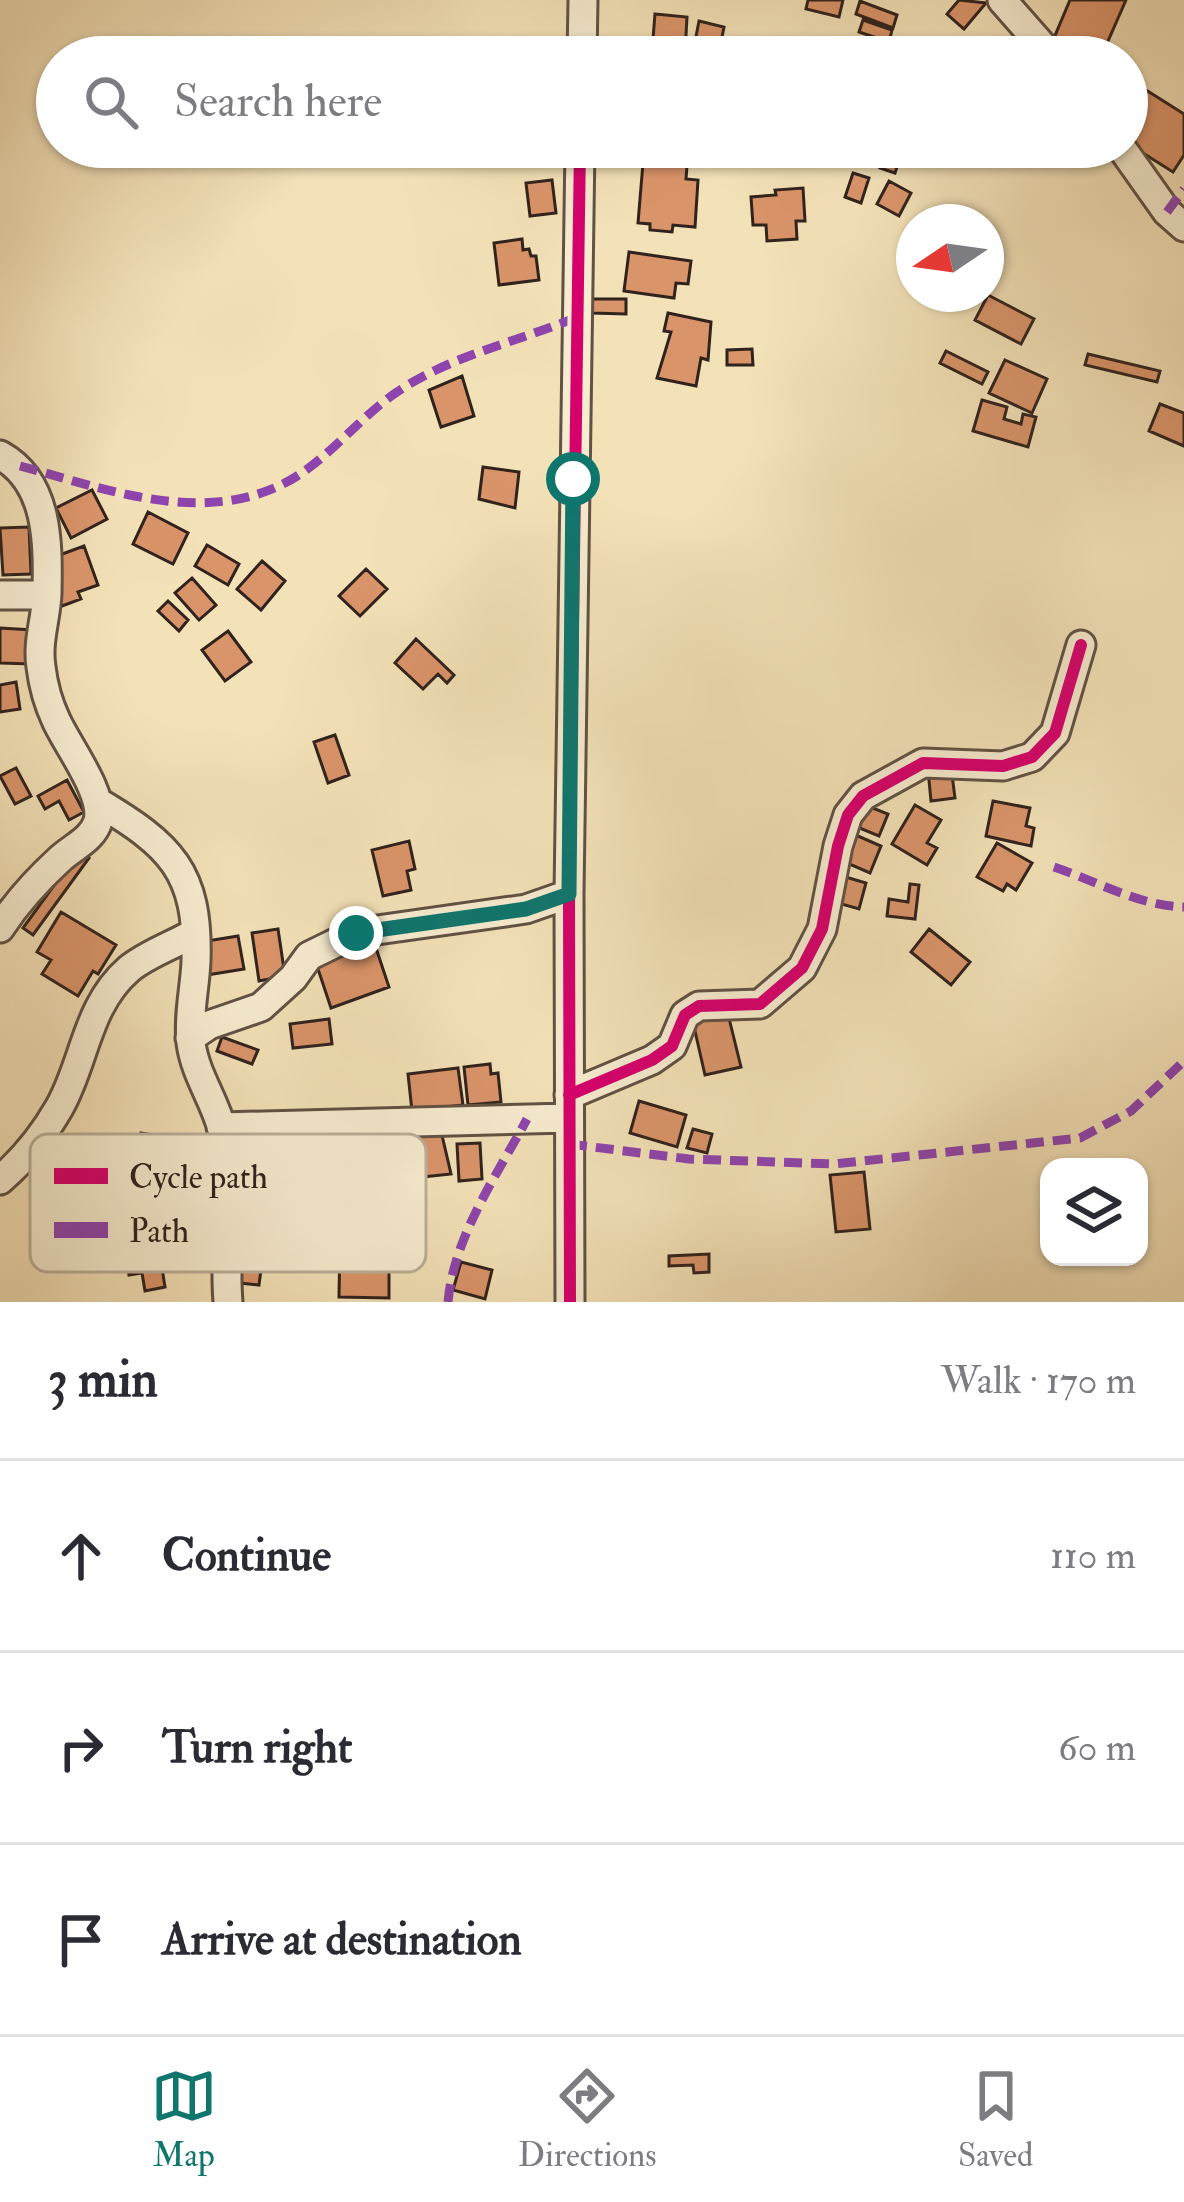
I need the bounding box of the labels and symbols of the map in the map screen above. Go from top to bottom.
north arrow [896,204,1004,312]
route start [546,452,600,506]
route end [329,906,383,960]
legend [30,1134,426,1272]
text: Cycle path [129,1157,268,1199]
text: Path [129,1211,189,1252]

